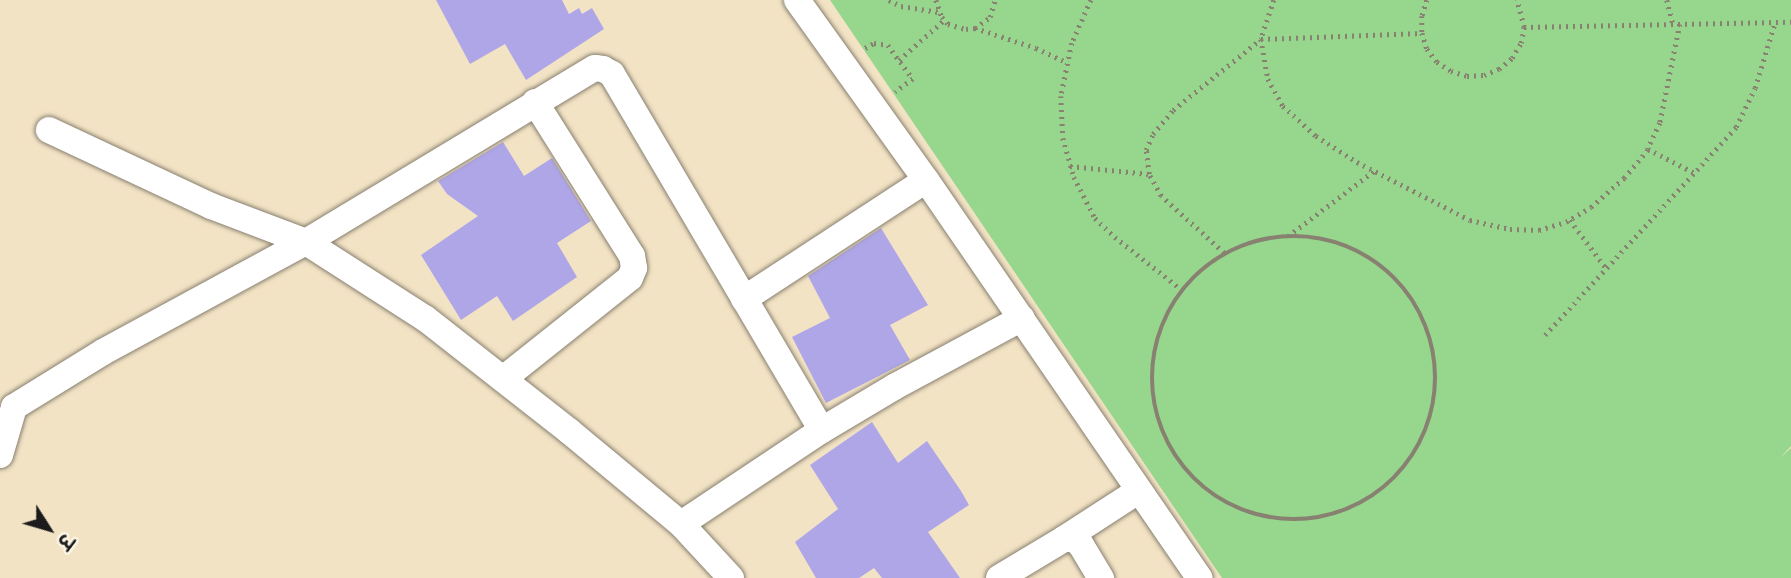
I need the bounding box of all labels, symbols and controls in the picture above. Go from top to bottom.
north arrow [14,494,84,564]
text: उ [52,529,80,555]

